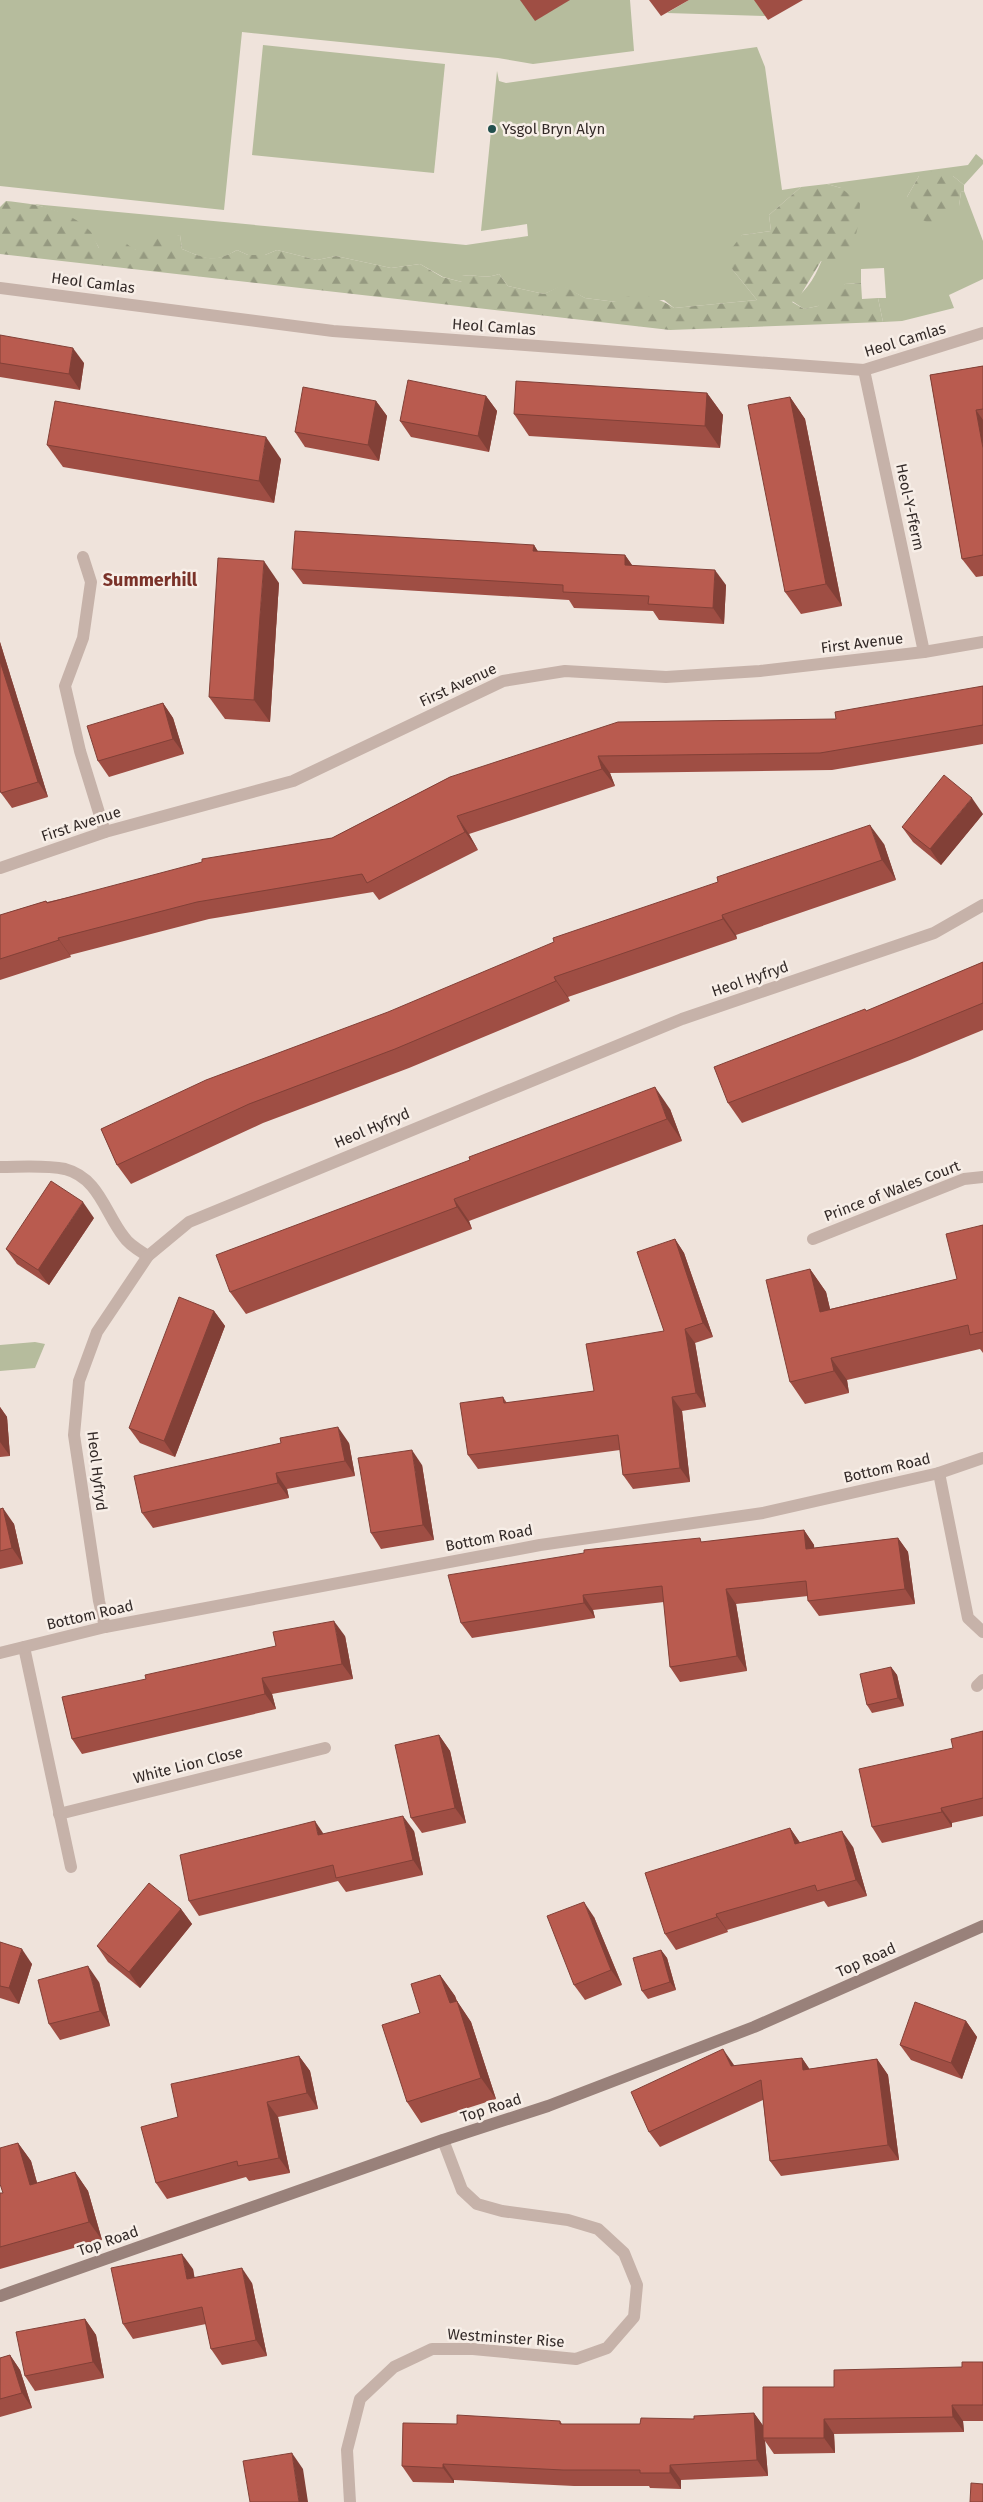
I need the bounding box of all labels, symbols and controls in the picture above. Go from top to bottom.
place label: Ysgol Bryn Alyn [502,120,605,138]
marker: Ysgol Bryn Alyn [486,123,498,135]
street label: Heol Camlas [50,269,136,297]
street label: Heol Camlas [451,315,537,339]
street label: Heol Camlas [862,319,948,361]
street label: Heol-Y-Fferm [892,462,928,552]
district label: Summerhill [103,569,198,591]
street label: First Avenue [820,629,904,657]
street label: First Avenue [417,659,499,711]
street label: First Avenue [39,803,123,845]
street label: Heol Hyfryd [709,957,791,1001]
street label: Heol Hyfryd [332,1104,412,1152]
street label: Prince of Wales Court [821,1157,963,1225]
street label: Heol Hyfryd [83,1430,111,1512]
street label: Bottom Road [842,1449,932,1487]
street label: Bottom Road [444,1521,534,1555]
street label: Bottom Road [45,1596,135,1634]
street label: White Lion Close [131,1743,245,1787]
street label: Top Road [833,1939,899,1981]
street label: Top Road [458,2090,524,2126]
street label: Top Road [75,2222,141,2260]
street label: Westminster Rise [447,2325,565,2351]

